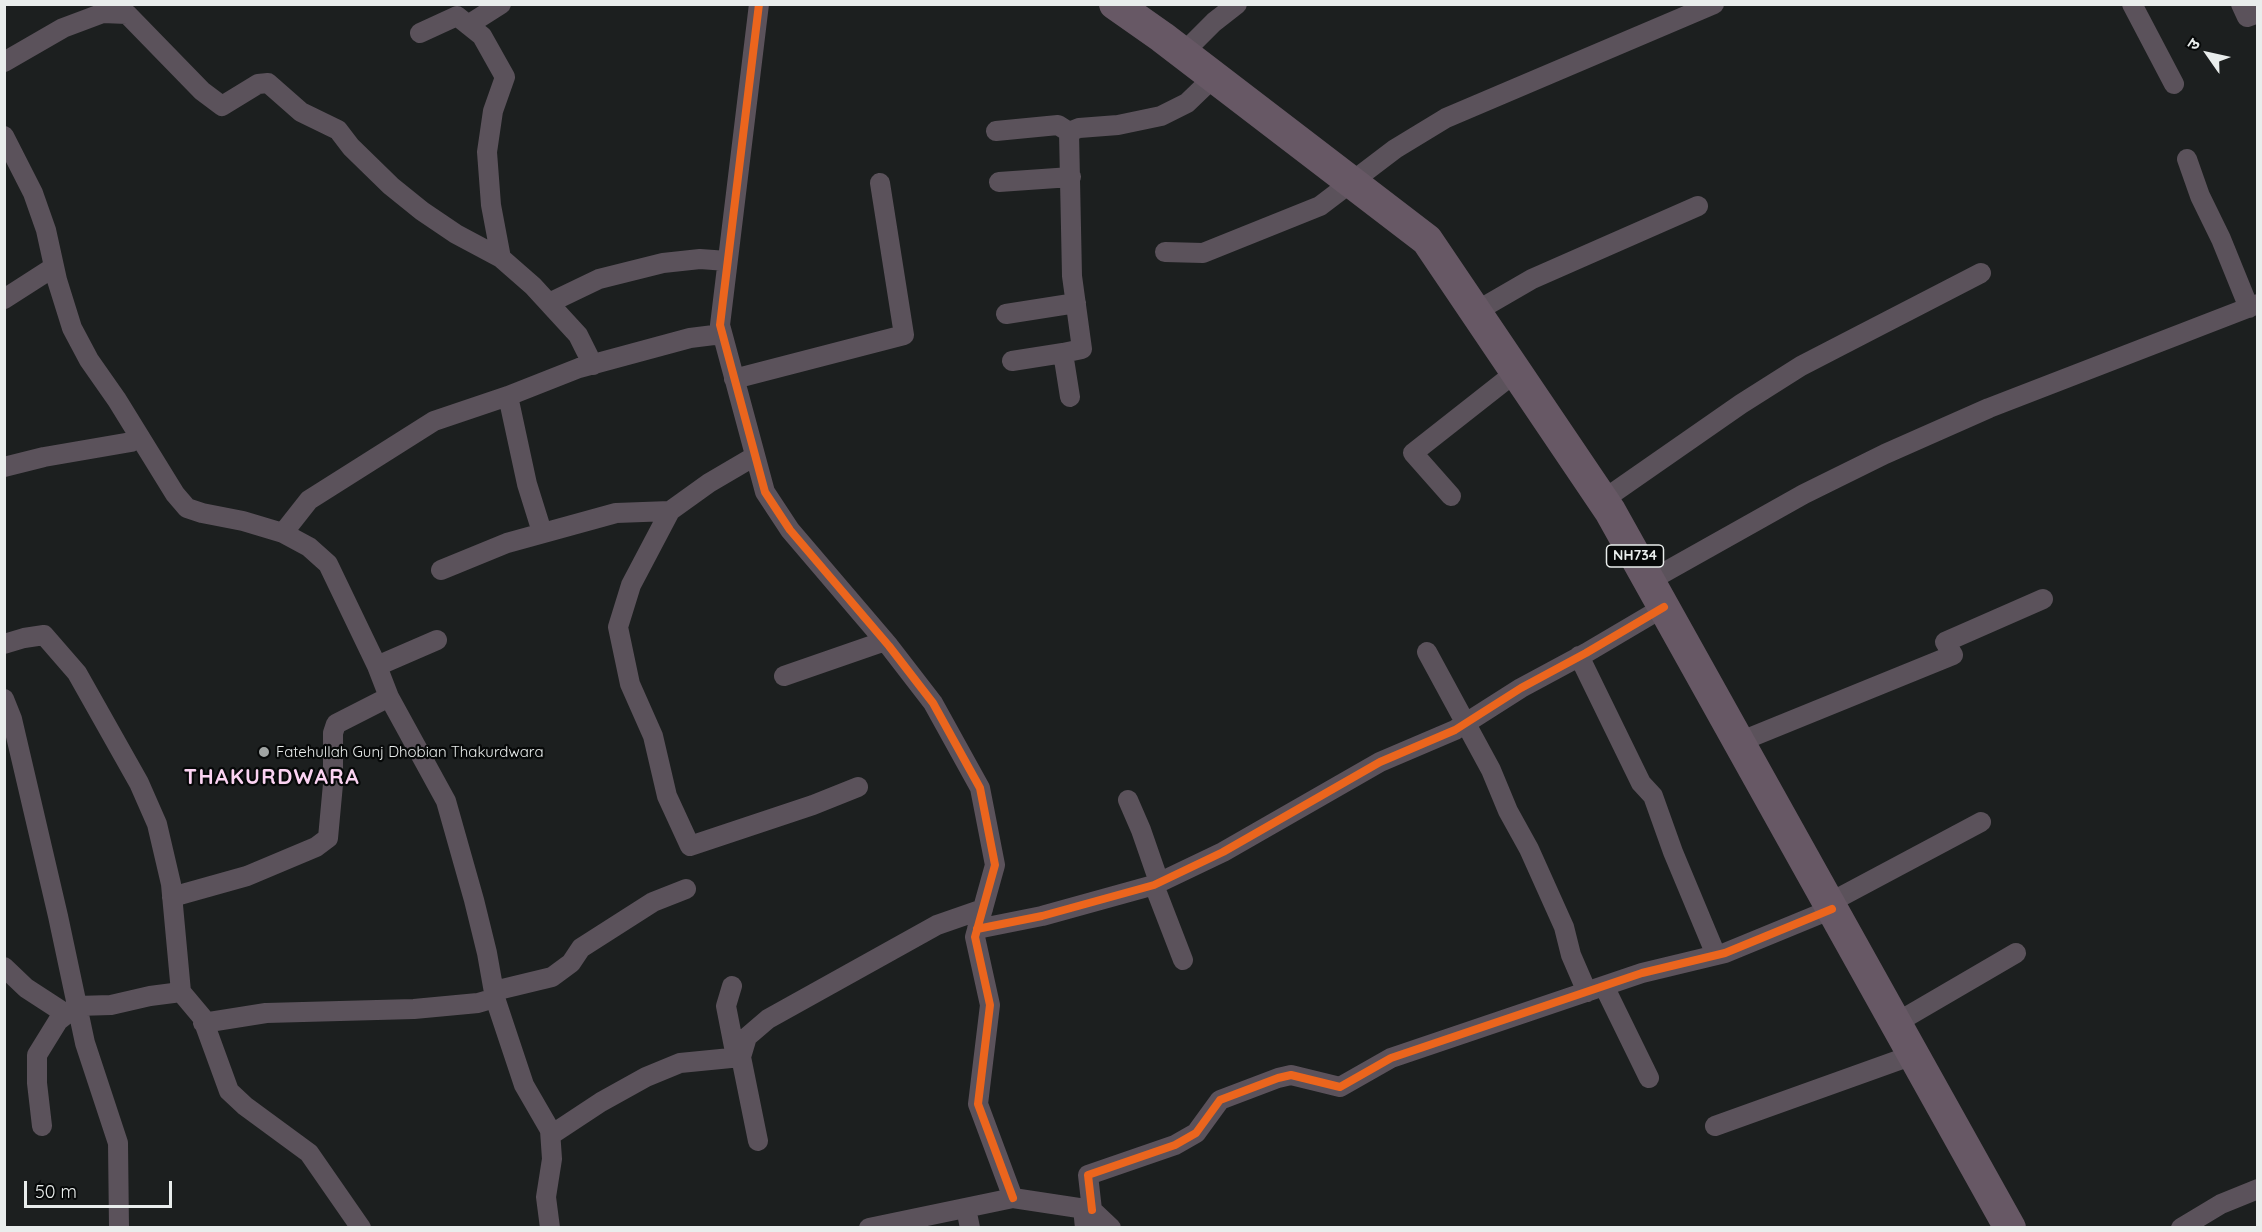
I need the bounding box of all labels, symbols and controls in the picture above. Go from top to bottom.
north arrow [2178,24,2238,84]
text: उ [2182,34,2204,53]
road number: NH734 [1606,545,1664,567]
place label: Fatehullah Gunj Dhobian Thakurdwara [276,743,544,761]
marker: Fatehullah Gunj Dhobian Thakurdwara [257,745,271,759]
district label: THAKURDWARA [184,765,360,791]
scale bar [27,1169,176,1207]
text: 50 m [35,1180,77,1203]

